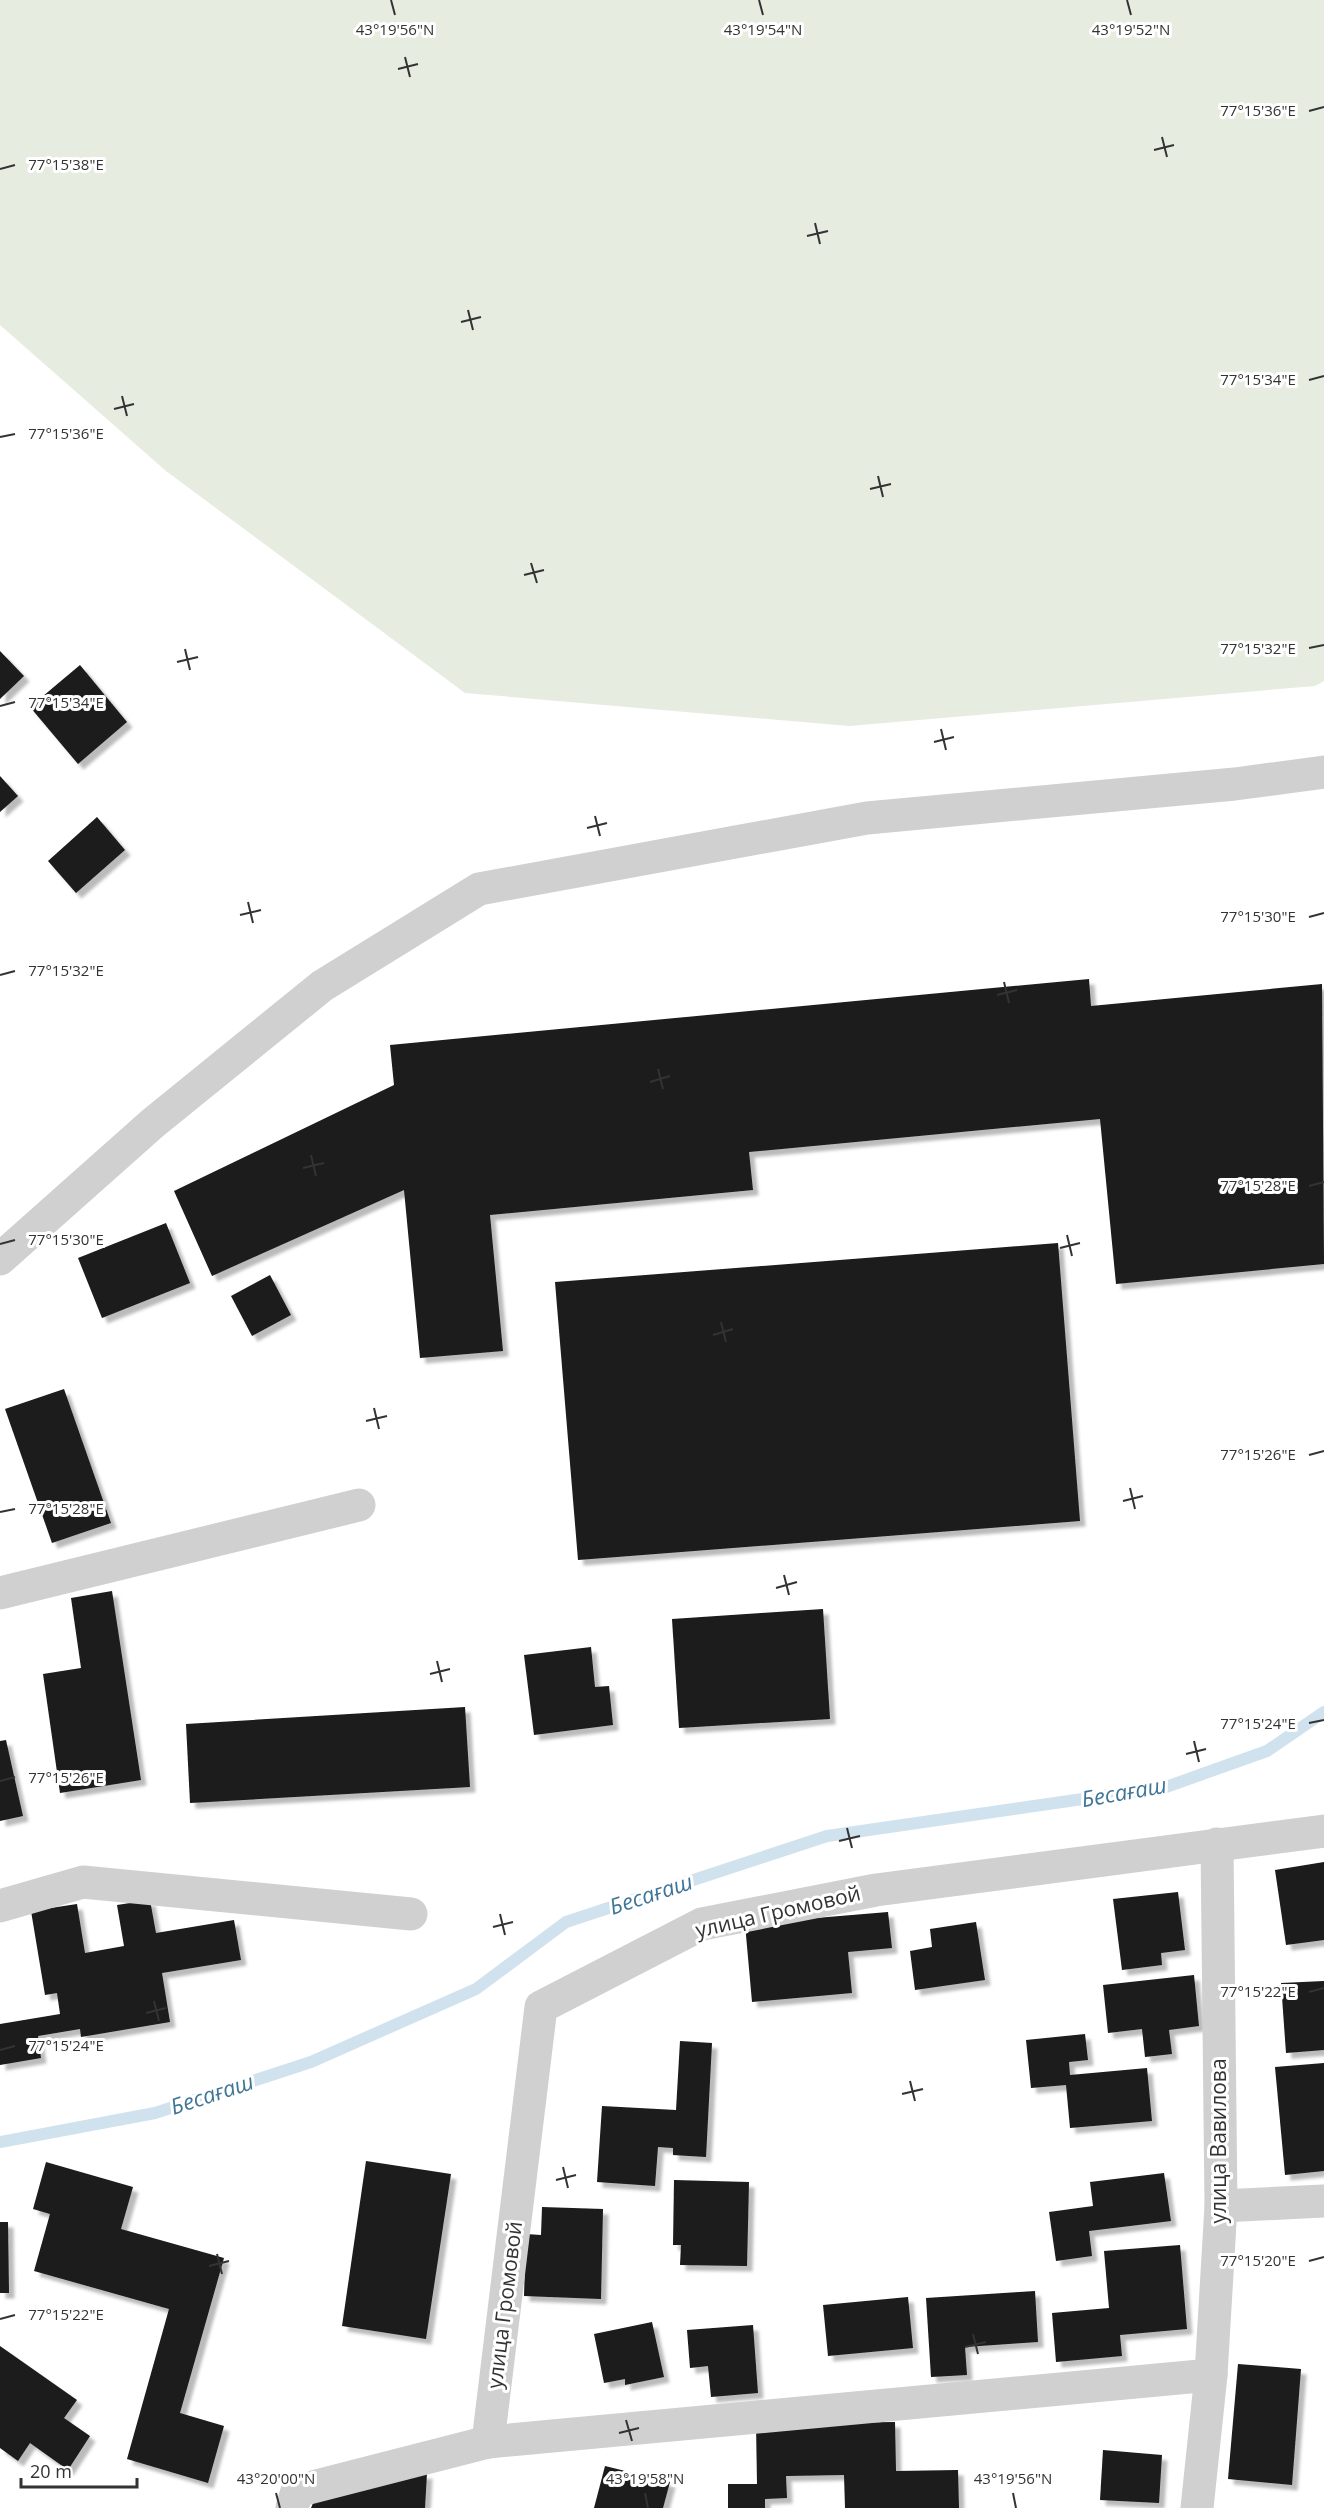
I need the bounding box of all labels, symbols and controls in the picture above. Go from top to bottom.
text: 43°19'56"N [356,19,434,39]
text: 43°19'54"N [724,19,802,39]
text: 43°19'52"N [1092,19,1170,39]
text: 77°15'36"E [1220,100,1296,120]
text: 77°15'38"E [28,154,104,174]
text: 77°15'34"E [1220,369,1296,389]
text: 77°15'36"E [28,423,104,443]
text: 77°15'32"E [1220,638,1296,658]
text: 77°15'34"E [28,692,104,712]
text: 77°15'30"E [1220,906,1296,926]
text: 77°15'32"E [28,960,104,980]
text: 77°15'28"E [1220,1175,1296,1195]
text: 77°15'30"E [28,1229,104,1249]
text: 77°15'26"E [1220,1444,1296,1464]
text: 77°15'28"E [28,1498,104,1518]
text: 77°15'24"E [1220,1713,1296,1733]
text: 77°15'26"E [28,1767,104,1787]
water label: Бесағаш [1079,1769,1169,1813]
water label: Бесағаш [605,1866,696,1921]
street label: улица Громовой [692,1878,863,1944]
text: 77°15'22"E [1220,1981,1296,2001]
text: 77°15'24"E [28,2035,104,2055]
street label: улица Вавилова [1204,2058,1232,2224]
water label: Бесағаш [166,2066,257,2121]
street label: улица Громовой [480,2219,528,2390]
text: 77°15'20"E [1220,2250,1296,2270]
text: 77°15'22"E [28,2304,104,2324]
scale bar [21,2451,136,2489]
text: 20 m [30,2459,72,2483]
text: 43°20'00"N [237,2468,315,2488]
text: 43°19'58"N [606,2468,684,2488]
text: 43°19'56"N [974,2468,1052,2488]

